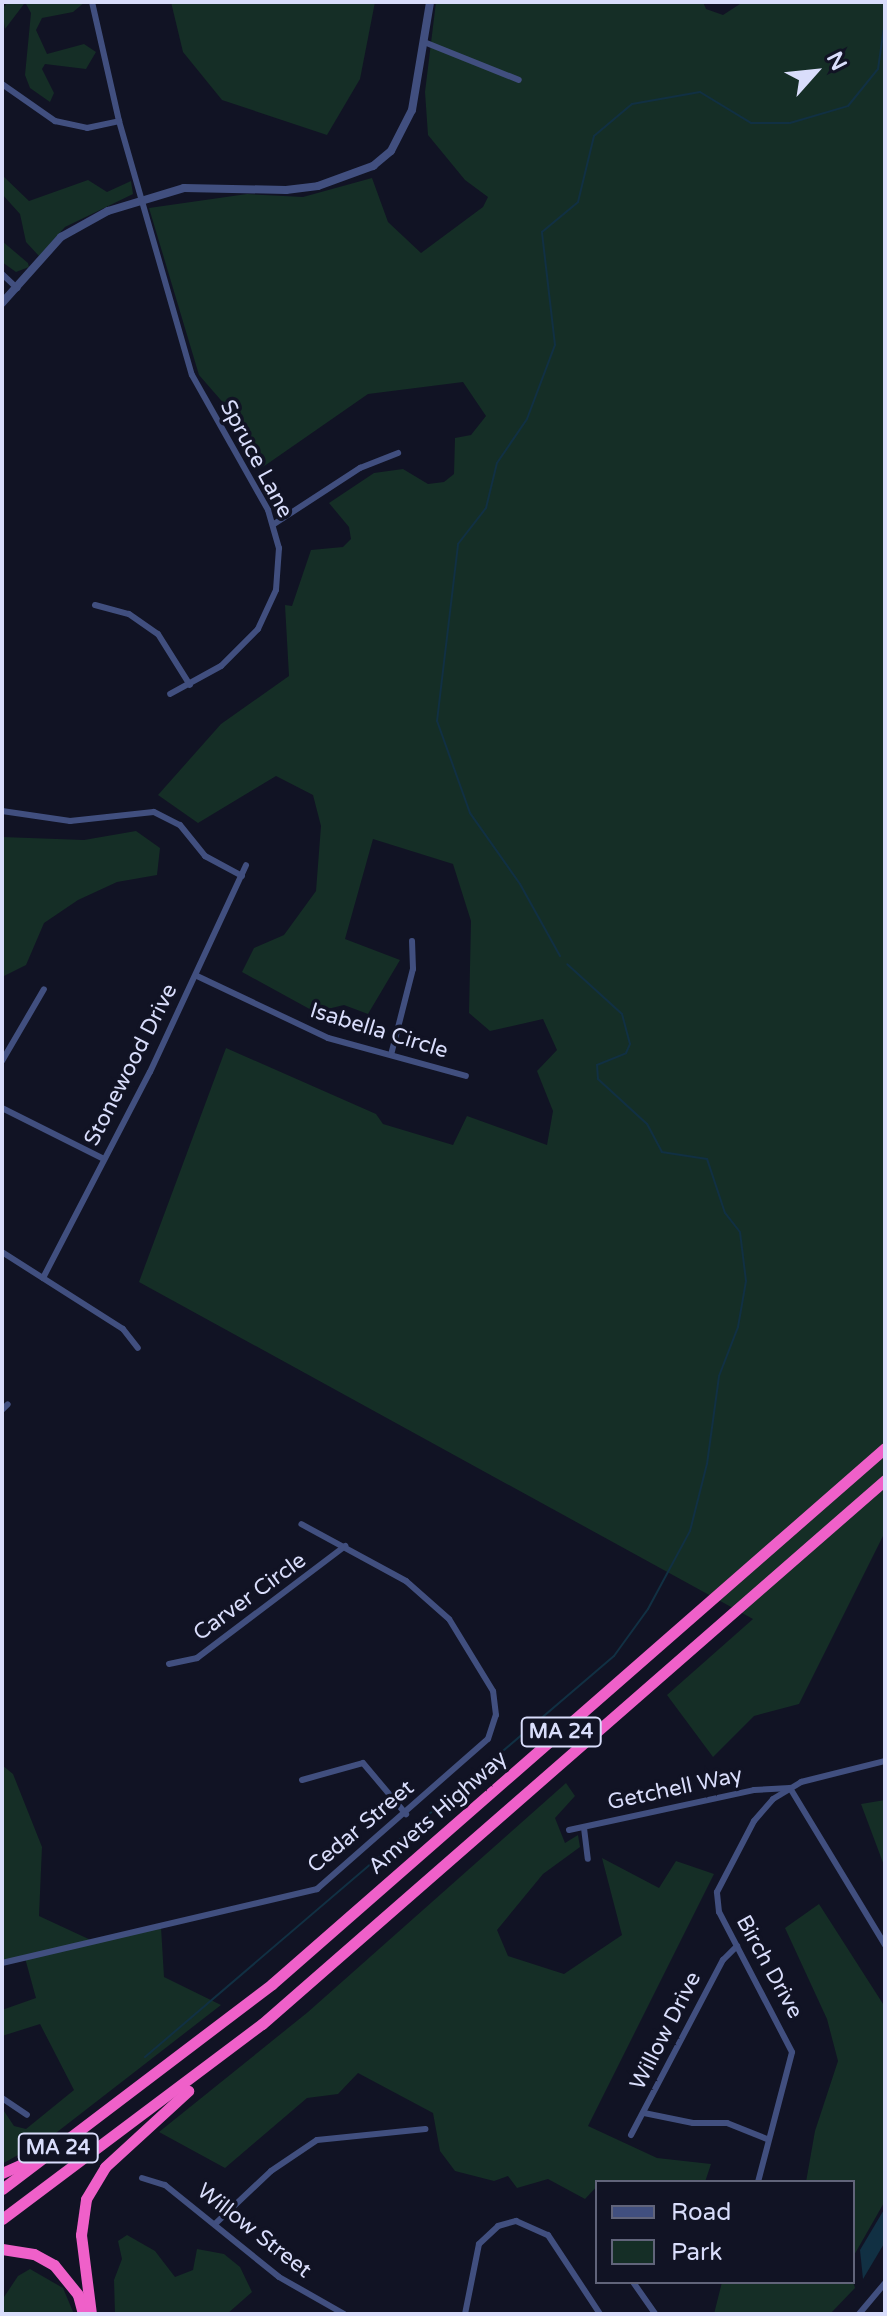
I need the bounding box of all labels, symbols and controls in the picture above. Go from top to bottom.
north arrow [775,32,855,112]
text: N [821,47,852,75]
street label: Spruce Lane [214,396,298,522]
street label: Stonewood Drive [79,980,183,1150]
street label: Isabella Circle [307,997,451,1065]
street label: Carver Circle [189,1547,311,1647]
road number: MA 24 [519,1716,603,1748]
street label: Amvets Highway [363,1746,513,1880]
street label: Getchell Way [605,1762,745,1816]
street label: Cedar Street [302,1775,420,1879]
street label: Birch Drive [730,1911,808,2023]
street label: Willow Drive [625,1968,707,2094]
road number: MA 24 [16,2132,100,2164]
street label: Willow Street [192,2178,316,2284]
legend [595,2180,855,2284]
text: Road [671,2198,731,2227]
text: Park [671,2238,722,2267]

